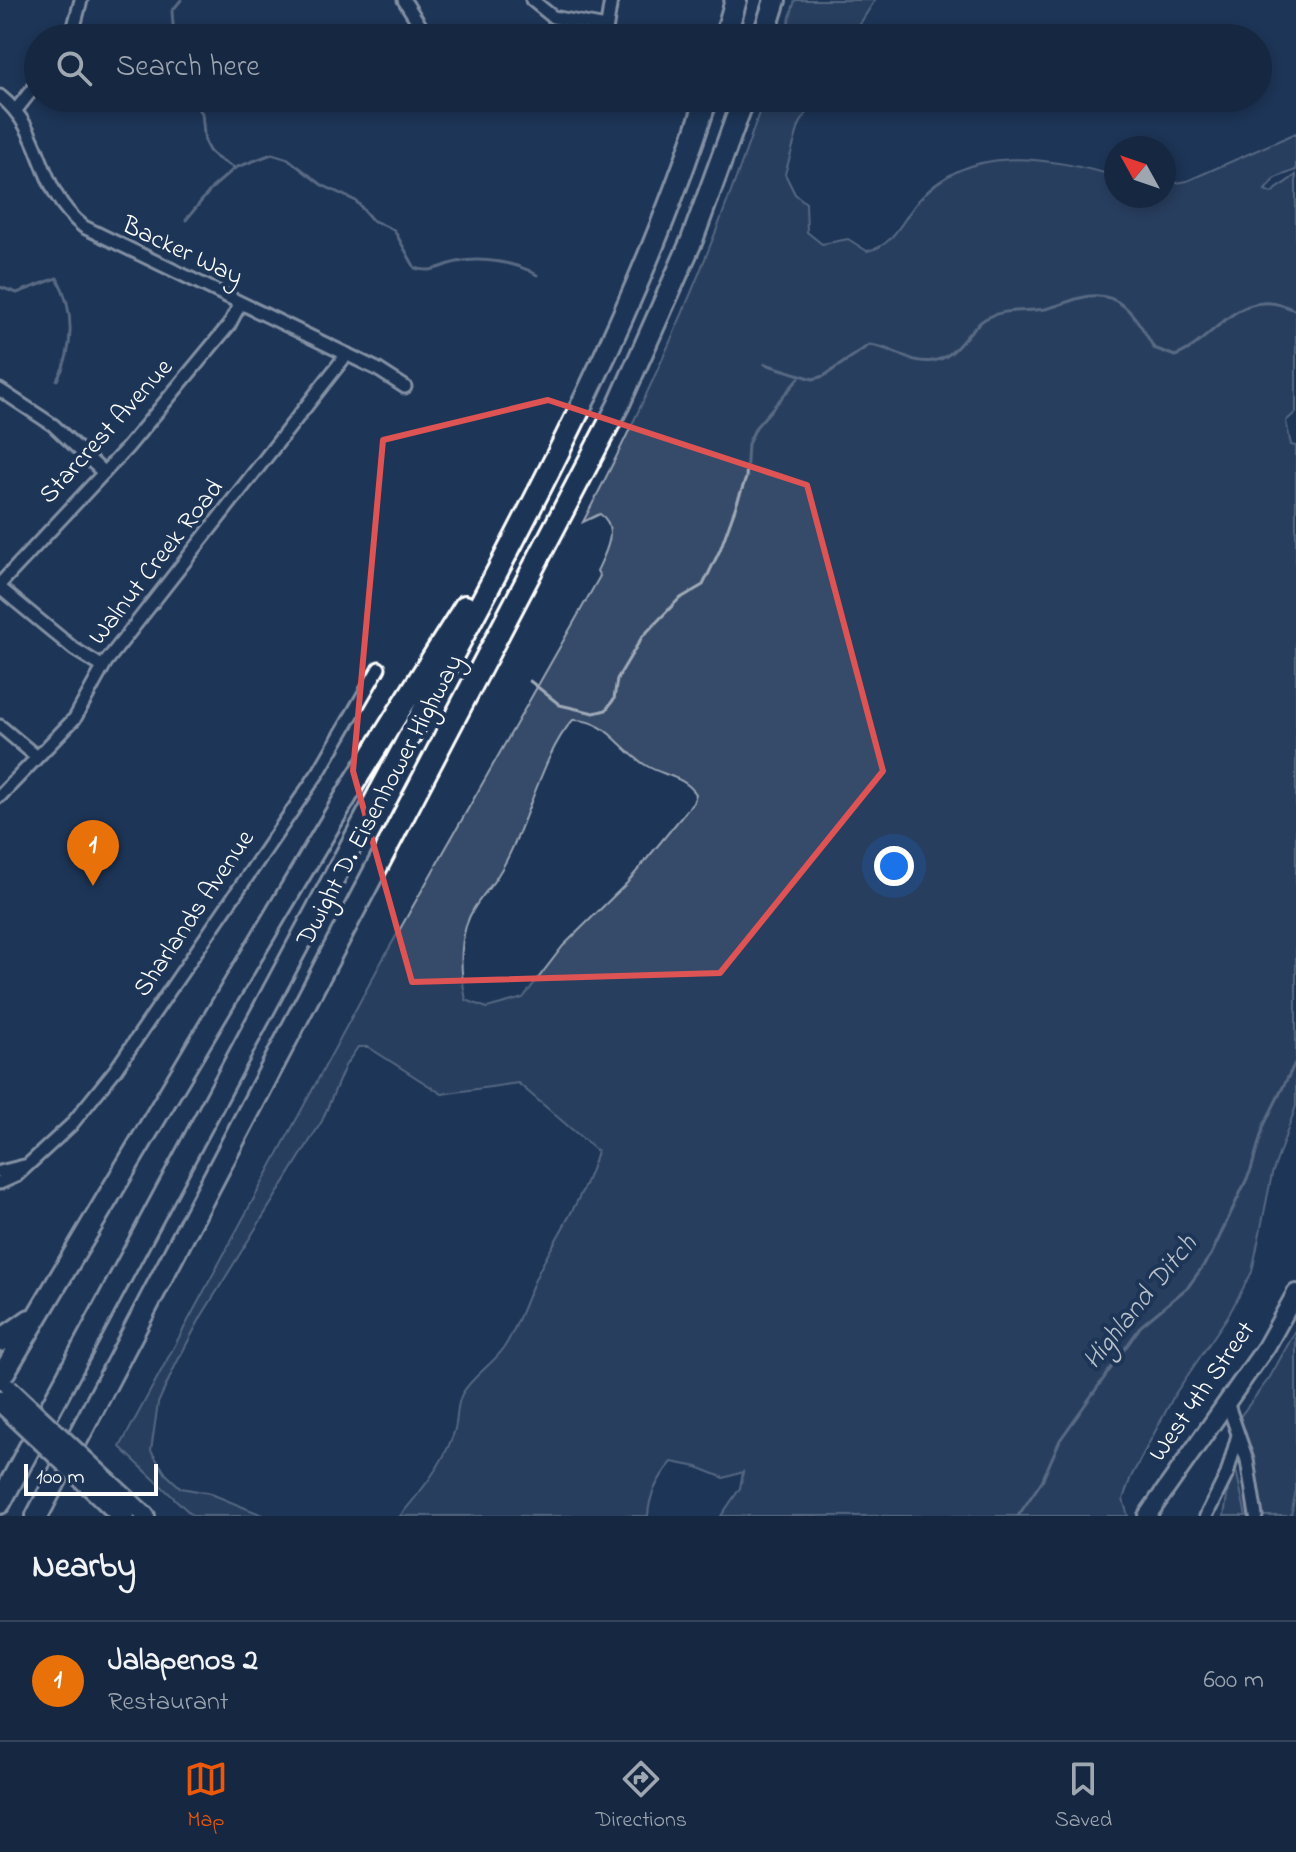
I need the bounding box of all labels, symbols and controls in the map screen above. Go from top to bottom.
search box [24,24,1272,112]
icon: search [52,46,96,90]
text: Search here [116,46,260,90]
north arrow [1104,136,1176,208]
street label: Backer Way [114,207,249,297]
street label: Starcrest Avenue [31,350,183,513]
street label: Walnut Creek Road [80,472,234,654]
street label: Dwight D. Eisenhower Highway [287,648,474,955]
pin: 1 [67,820,119,886]
street label: Sharlands Avenue [125,822,265,1005]
your location [874,846,914,886]
water label: Highland Ditch [1074,1226,1209,1379]
street label: West 4th Street [1140,1314,1266,1470]
scale bar [24,1460,158,1496]
text: 100 m [36,1462,85,1494]
text: Nearby [32,1543,136,1593]
text: Jalapenos 2 [108,1640,258,1684]
text: 1 [54,1662,62,1700]
text: 600 m [1203,1662,1264,1700]
text: Restaurant [108,1684,228,1722]
tab: Map [184,1757,228,1837]
tab: Directions [596,1757,687,1837]
tab: Saved [1055,1757,1112,1837]

